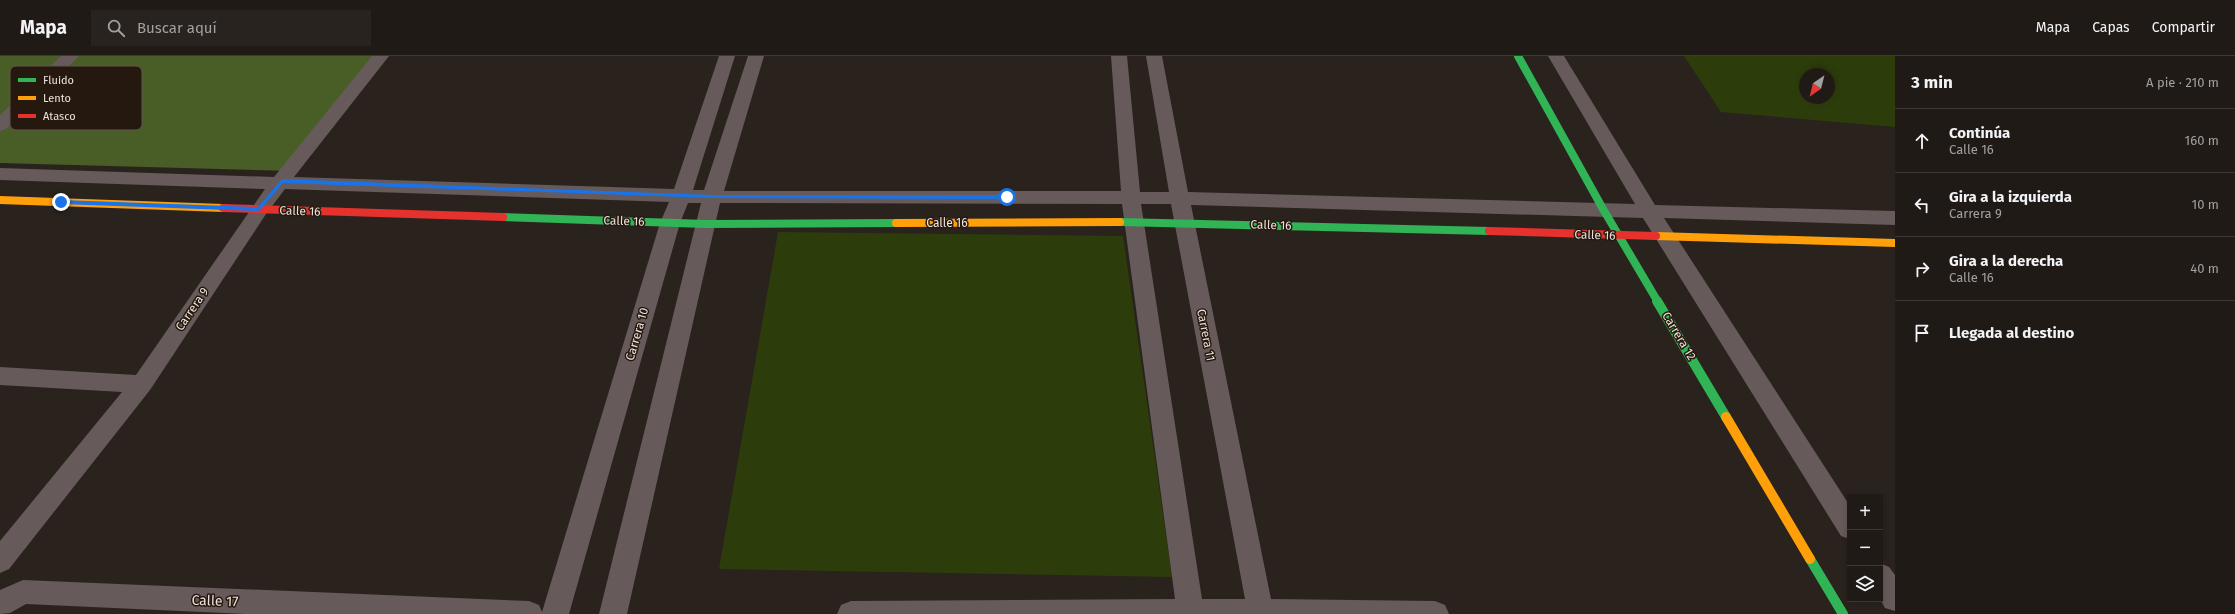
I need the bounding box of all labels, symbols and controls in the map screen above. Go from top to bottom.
search box [91,10,371,46]
text: Mapa [20,16,67,39]
icon: search [105,17,127,39]
text: Buscar aquí [137,19,217,37]
text: Mapa [2036,19,2070,36]
text: Capas [2092,19,2130,36]
text: Compartir [2152,19,2215,36]
legend [10,66,142,130]
north arrow [1799,68,1835,104]
text: 3 min [1911,72,1953,93]
text: Fluido [43,74,74,87]
text: A pie · 210 m [2146,75,2219,90]
text: Lento [43,92,71,105]
text: Atasco [43,110,76,123]
text: Continúa [1949,124,2010,142]
icon: ahead [1911,130,1933,152]
text: 160 m [2185,133,2219,148]
text: Calle 16 [1949,142,1994,157]
route start [998,188,1016,206]
text: Gira a la izquierda [1949,188,2072,206]
route end [52,193,70,211]
icon: left [1911,194,1933,216]
text: 10 m [2192,197,2219,212]
street label: Calle 16 [279,203,321,219]
text: Carrera 9 [1949,206,2002,221]
street label: Calle 16 [603,213,645,229]
street label: Calle 16 [926,216,968,230]
street label: Calle 16 [1250,217,1292,233]
street label: Calle 16 [1574,227,1616,243]
text: Gira a la derecha [1949,252,2063,270]
icon: right [1911,258,1933,280]
text: 40 m [2190,261,2219,276]
text: Calle 16 [1949,270,1994,285]
street label: Carrera 9 [173,285,211,333]
street label: Carrera 10 [623,306,651,362]
street label: Carrera 11 [1194,308,1218,362]
street label: Carrera 12 [1659,309,1699,363]
icon: arrive [1911,322,1933,344]
text: Llegada al destino [1949,324,2074,342]
map controls [1847,494,1883,602]
button: + [1847,494,1883,530]
button: − [1847,530,1883,566]
button: layers [1847,566,1883,602]
street label: Calle 17 [191,592,239,610]

